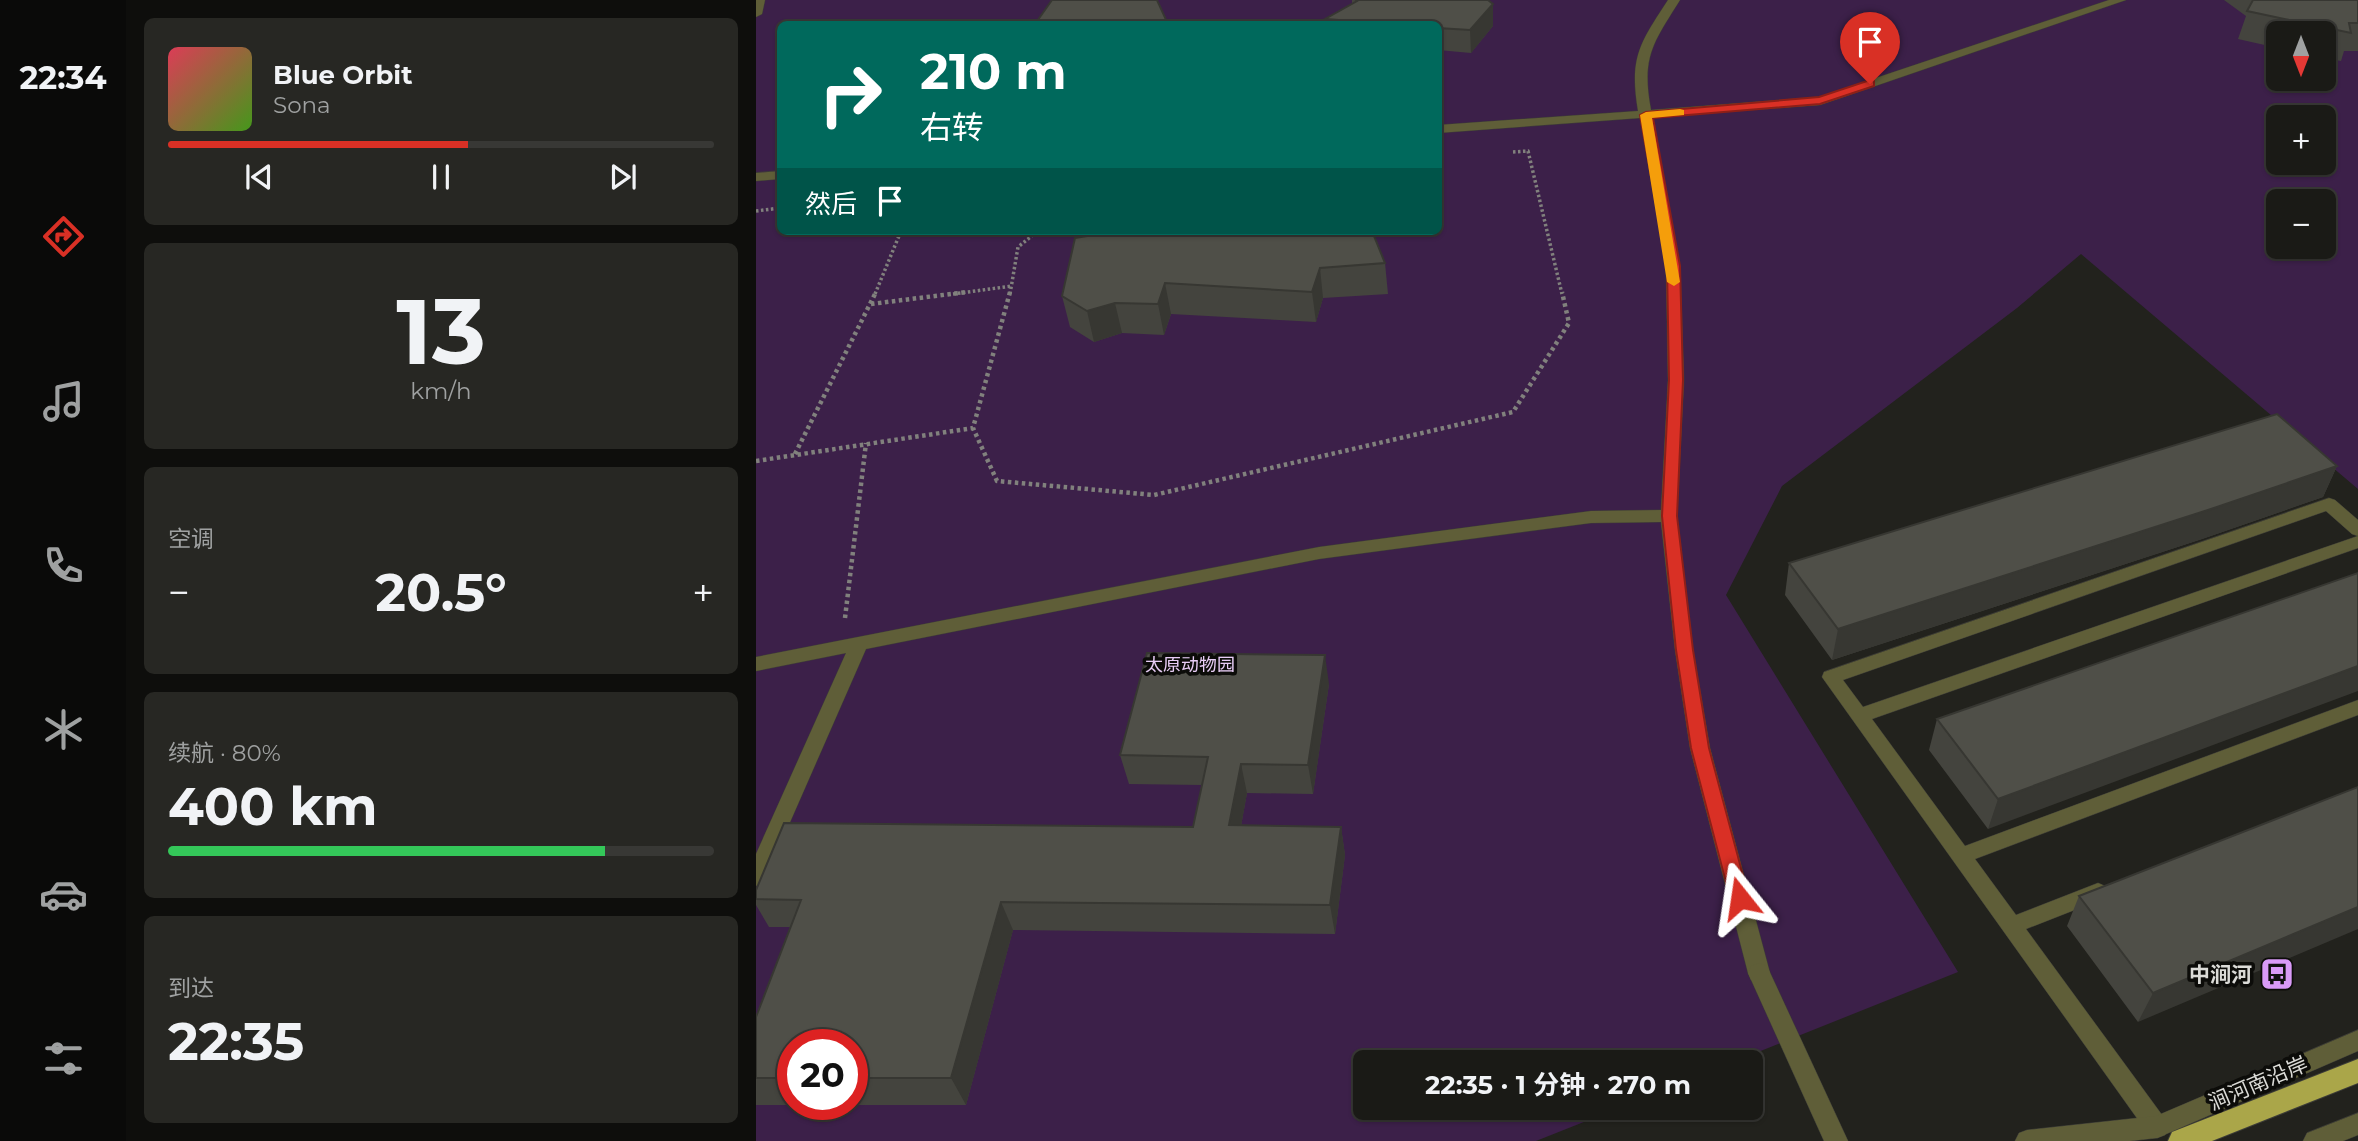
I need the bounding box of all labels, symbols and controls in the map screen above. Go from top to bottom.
pin [1840,12.0,1900,84]
north arrow [2266,21,2336,91]
map controls [2266,21,2336,259]
icon: arrive [1851,23,1889,61]
text: 210 m [920,42,1067,101]
icon: right [805,49,896,140]
text: 22:34 [19,58,107,97]
text: Blue Orbit [273,59,412,91]
text: Sona [273,91,331,119]
button: + [2266,105,2336,175]
text: 右转 [920,108,984,147]
icon: previous [240,158,278,196]
icon: pause [422,158,460,196]
icon: next [604,158,642,196]
icon: arrive [871,182,909,220]
text: 然后 [805,188,857,220]
button: − [2266,189,2336,259]
icon: directions [39,212,88,261]
text: 13 [396,276,486,387]
icon: music [39,377,88,426]
text: km/h [410,377,472,405]
text: 空调 [168,525,214,553]
icon: phone [39,541,88,590]
text: 20.5° [375,561,507,624]
text: − [168,569,190,616]
text: + [692,569,714,616]
park label: 太原动物园 [1145,654,1235,676]
icon: climate [39,705,88,754]
text: 续航 · 80% [168,739,281,767]
text: 400 km [168,775,378,838]
position arrow [1703,861,1777,935]
icon: car [39,870,88,919]
bus stop icon: 中涧河 [2258,955,2296,993]
place label: 中涧河 [2189,962,2252,987]
text: 到达 [168,974,214,1002]
text: 22:35 [168,1010,304,1073]
speed limit sign: 20 [777,1029,868,1120]
icon: filters [39,1034,88,1083]
street label: 涧河南沿岸 [2205,1051,2311,1115]
text: 22:35 · 1 分钟 · 270 m [1425,1069,1691,1101]

